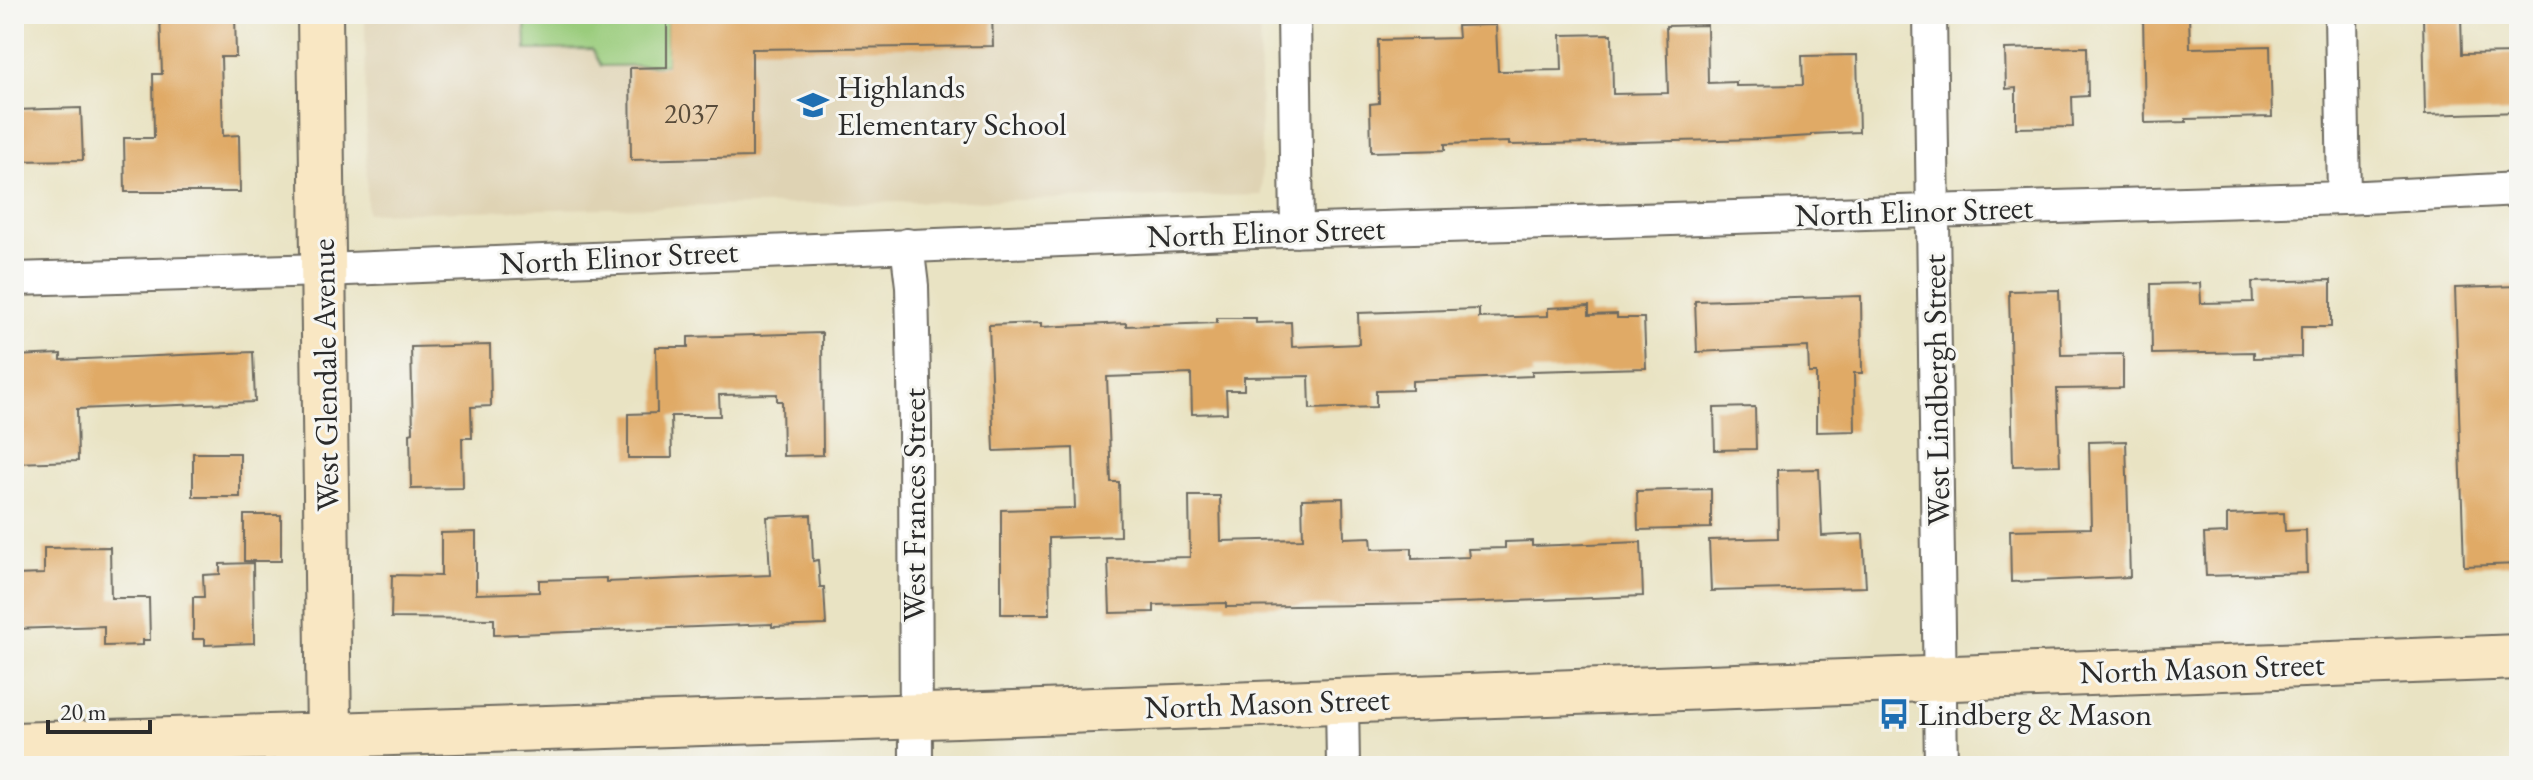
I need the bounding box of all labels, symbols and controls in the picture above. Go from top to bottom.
place label: Highlands Elementary School [837,66,1067,145]
school or university icon: Highlands Elementary School [796,88,830,122]
house number: 2037 [664,95,718,131]
street label: North Elinor Street [1794,186,2034,236]
street label: North Elinor Street [1146,207,1386,257]
street label: North Elinor Street [499,230,739,284]
street label: West Glendale Avenue [302,238,348,512]
street label: West Lindbergh Street [1913,254,1959,526]
street label: West Frances Street [893,388,935,622]
street label: North Mason Street [2079,643,2325,693]
street label: North Mason Street [1144,678,1390,728]
scale bar [48,684,150,734]
place label: Lindberg & Mason [1918,693,2152,735]
text: 20 m [60,696,107,727]
bus stop icon: Lindberg & Mason [1877,697,1911,731]

